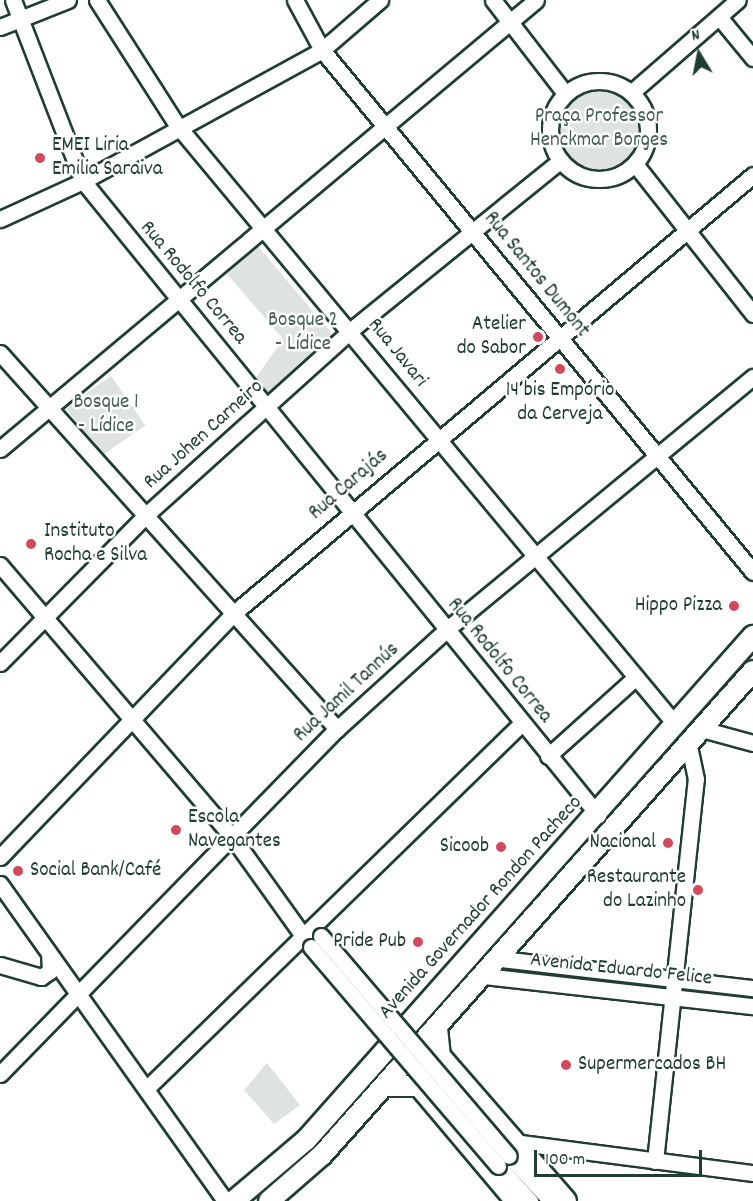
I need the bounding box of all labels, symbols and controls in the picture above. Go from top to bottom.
north arrow [669,24,729,84]
text: N [690,24,702,48]
park label: Praça Professor Henckmar Borges [530,104,668,154]
place label: EMEI Liria Emilia Saraiva [52,133,163,183]
marker: EMEI Liria Emilia Saraiva [33,151,47,165]
street label: Rua Santos Dumont [478,207,594,343]
street label: Rua Rodolfo Correa [134,216,252,350]
park label: Bosque 2 - Lídice [268,308,338,358]
place label: Atelier do Sabor [457,312,526,362]
street label: Rua Javari [362,313,432,393]
marker: Atelier do Sabor [531,330,545,344]
marker: 14 bis Empório da Cerveja [553,362,567,376]
street label: Rua Johen Carneiro [139,375,269,495]
place label: 14 bis Empório da Cerveja [506,378,614,428]
park label: Bosque 1 - Lídice [73,390,139,440]
street label: Rua Carajás [304,444,394,526]
place label: Instituto Rocha e Silva [44,519,147,569]
marker: Instituto Rocha e Silva [22,535,40,553]
street label: Rua Rodolfo Correa [441,593,557,729]
place label: Hippo Pizza [635,593,722,619]
marker: Hippo Pizza [727,599,741,613]
street label: Rua Jamil Tannús [289,638,405,748]
street label: Avenida Governador Rondon Pacheco [374,791,588,1025]
place label: Escola Navegantes [188,805,281,855]
marker: Escola Navegantes [169,823,183,837]
place label: Nacional [590,830,656,856]
place label: Sicoob [440,834,489,860]
marker: Nacional [661,836,675,850]
marker: Sicoob [494,840,508,854]
place label: Social Bank/Café [30,858,161,884]
marker: Social Bank/Café [11,864,25,878]
place label: Restaurante do Lazinho [587,865,686,915]
marker: Restaurante do Lazinho [691,883,705,897]
place label: Pride Pub [333,929,406,955]
marker: Pride Pub [411,935,425,949]
street label: Avenida Eduardo Felice [529,948,713,992]
place label: Supermercados BH [578,1052,726,1078]
marker: Supermercados BH [559,1058,573,1072]
scale bar [537,1138,705,1176]
text: 100 m [545,1148,585,1173]

